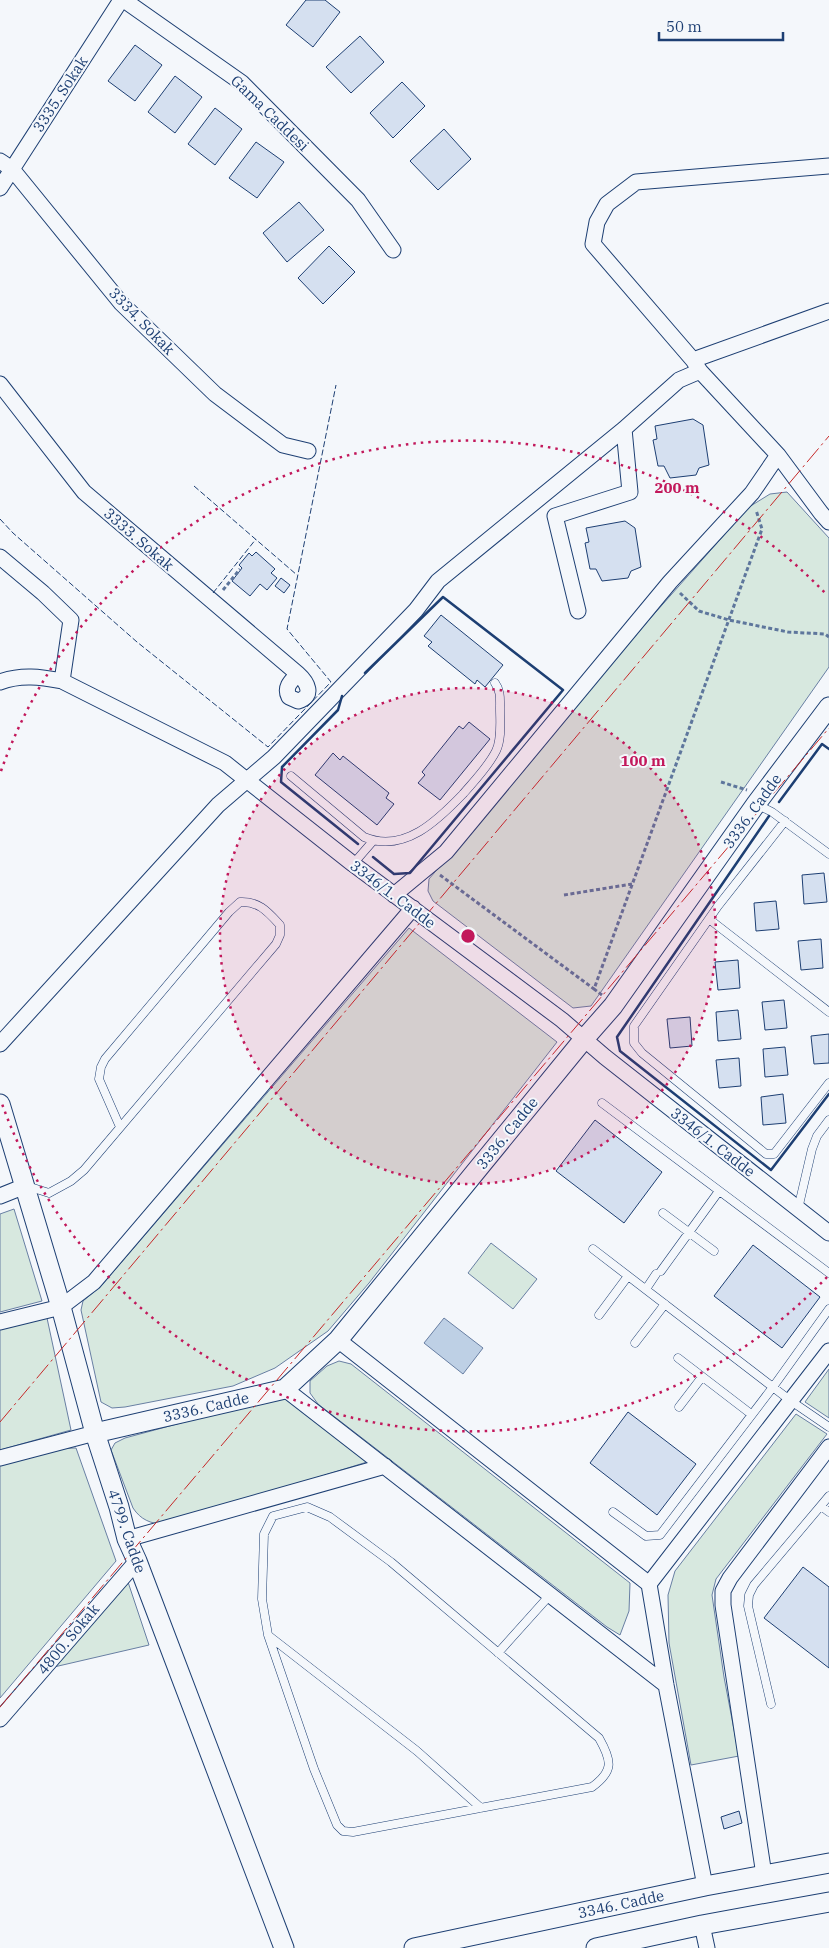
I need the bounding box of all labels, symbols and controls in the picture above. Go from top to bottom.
scale bar [659,10,783,42]
text: 50 m [666,17,702,36]
street label: 3335. Sokak [28,52,92,135]
street label: Gama Caddesi [227,71,313,155]
street label: 3334. Sokak [105,283,179,359]
text: 200 m [654,478,700,497]
street label: 3333. Sokak [100,503,178,575]
text: 100 m [620,751,666,770]
street label: 3336. Cadde [719,770,785,852]
street label: 3346/1. Cadde [347,856,439,932]
centre of rings [459,927,477,945]
street label: 3336. Cadde [472,1093,542,1173]
street label: 3346/1. Cadde [667,1103,759,1181]
street label: 3336. Cadde [161,1388,251,1426]
street label: 4799. Cadde [104,1487,150,1575]
street label: 4800. Sokak [33,1600,103,1678]
street label: 3346. Cadde [576,1886,666,1922]

